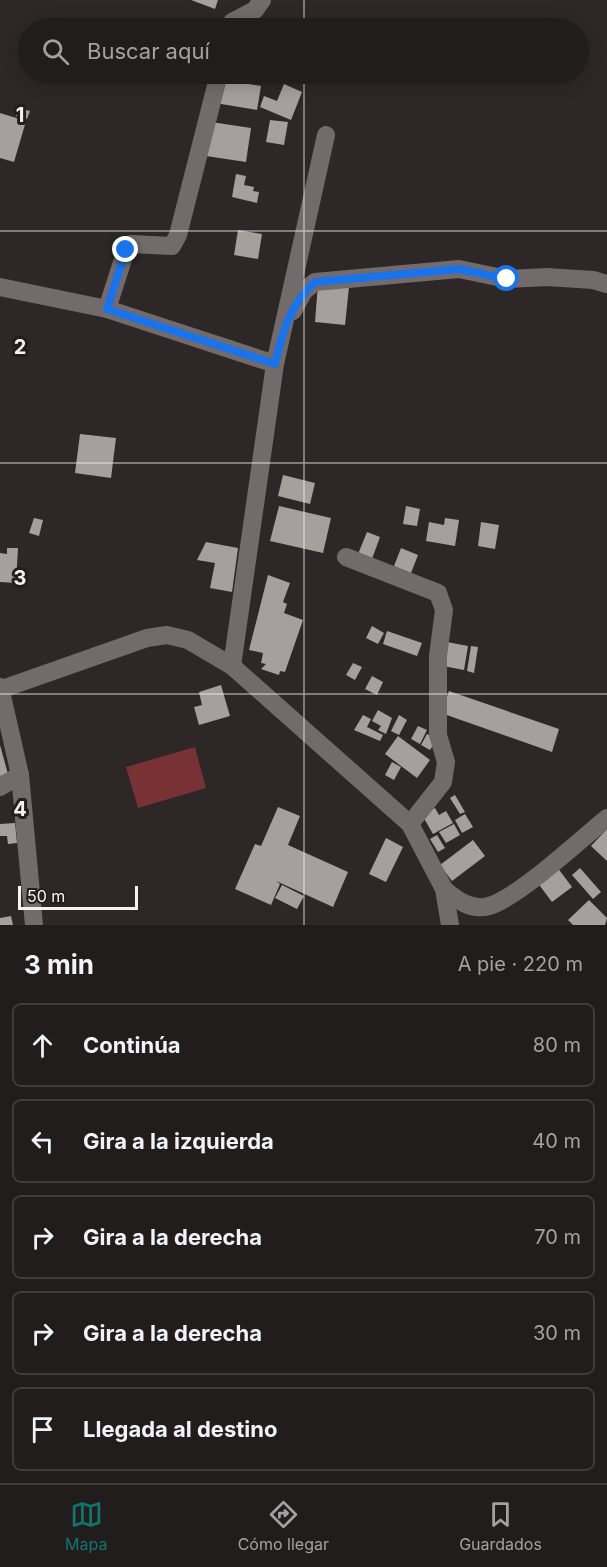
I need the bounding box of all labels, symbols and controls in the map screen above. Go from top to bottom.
search box [18,18,589,84]
icon: search [39,35,72,68]
text: Buscar aquí [87,38,210,64]
text: 1 [16,103,24,127]
route end [112,236,138,262]
route start [493,265,519,291]
text: 2 [14,335,26,359]
text: 3 [14,566,26,590]
text: 4 [13,797,27,821]
scale bar [18,883,138,911]
text: 50 m [27,886,65,906]
text: 3 min [24,949,94,980]
text: A pie · 220 m [458,952,583,976]
icon: ahead [26,1029,59,1062]
text: Continúa [83,1032,181,1058]
text: 80 m [533,1033,581,1057]
icon: left [26,1125,59,1158]
text: Gira a la izquierda [83,1128,274,1154]
text: 40 m [532,1129,581,1153]
icon: right [26,1221,59,1254]
text: Gira a la derecha [83,1224,262,1250]
text: 70 m [534,1225,581,1249]
icon: right [26,1317,59,1350]
text: Gira a la derecha [83,1320,262,1346]
text: 30 m [533,1321,581,1345]
icon: arrive [26,1413,59,1446]
text: Llegada al destino [83,1416,277,1442]
tab: Mapa [65,1498,107,1554]
tab: Cómo llegar [238,1498,329,1554]
tab: Guardados [459,1498,542,1554]

